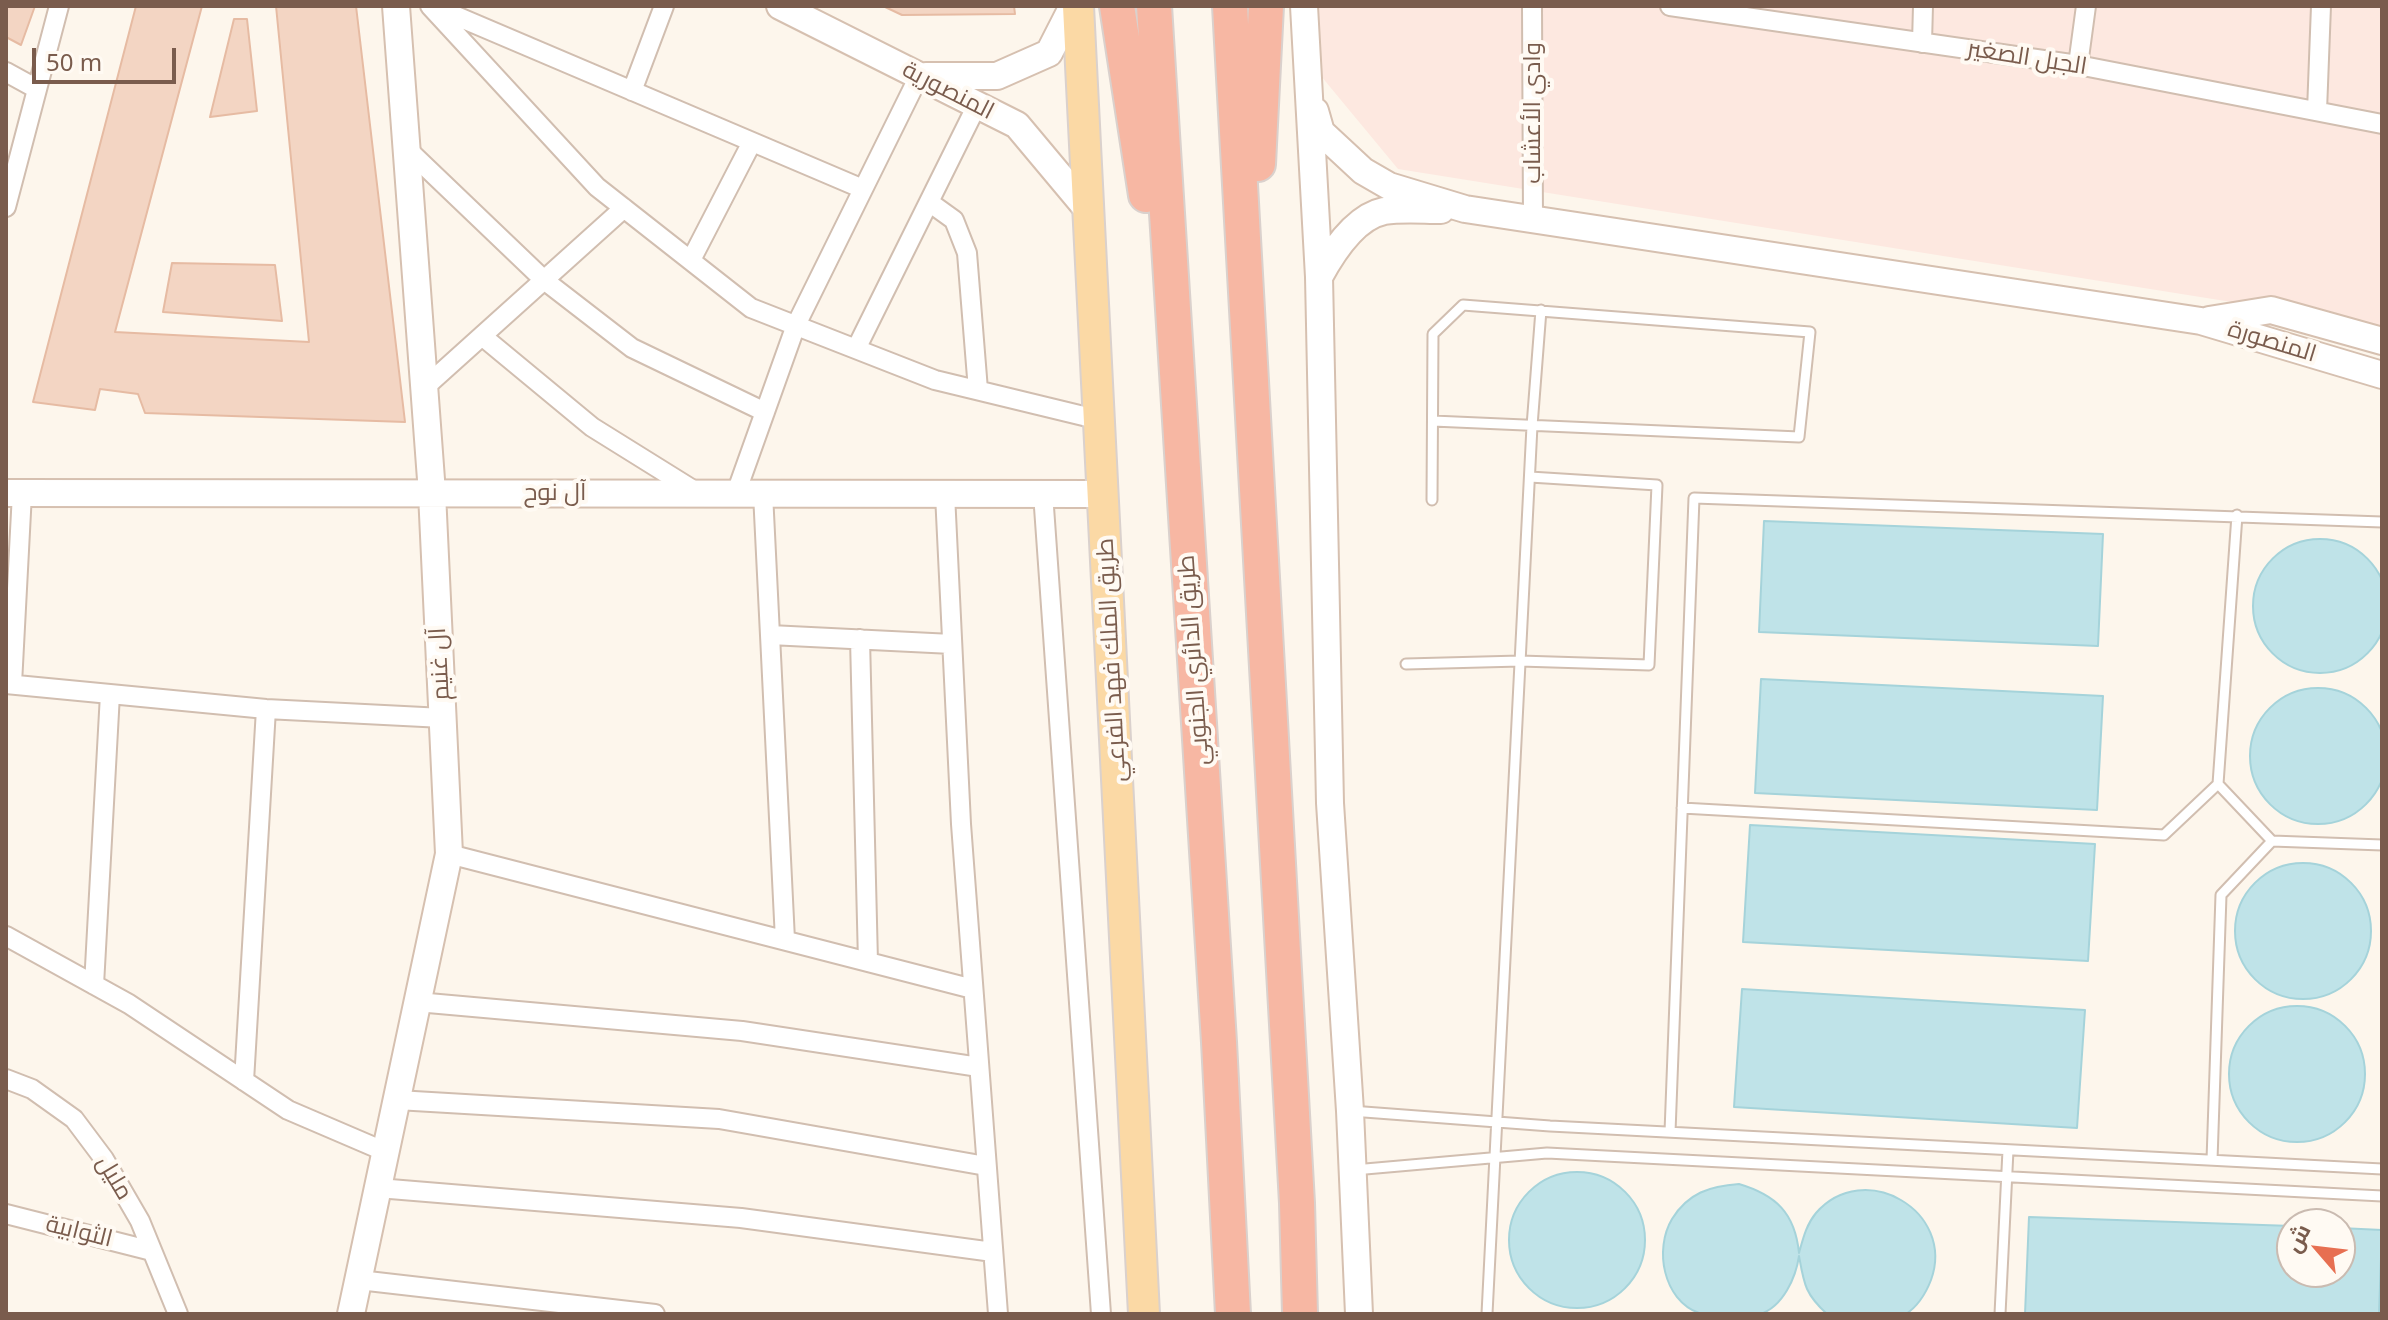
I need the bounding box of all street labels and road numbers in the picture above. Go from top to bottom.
street label: الجبل الصغير [1965,34,2089,82]
street label: وادي الأعشاب [1519,42,1547,184]
street label: المنصورية [897,56,999,126]
street label: المنصورة [2224,315,2320,369]
street label: آل نوح [524,479,586,507]
street label: طريق الملك فهد الفرعي [1091,537,1133,783]
street label: طريق الدائري الجنوبي [1172,554,1216,766]
street label: آل غنيم [424,627,456,701]
street label: مليل [90,1151,138,1205]
street label: الثوابية [43,1210,115,1254]

